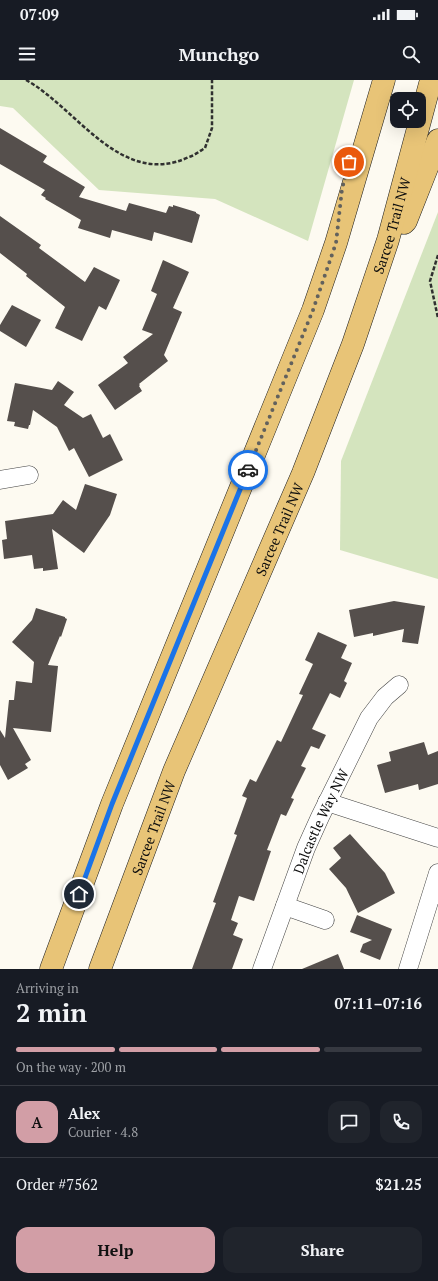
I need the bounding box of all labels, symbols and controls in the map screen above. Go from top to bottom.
text: 07:09 [20,4,59,24]
text: Munchgo [179,42,259,66]
icon: menu [16,43,38,65]
icon: search [400,43,422,65]
map controls [390,92,426,128]
button: locate [390,92,426,128]
pin [332,145,366,179]
icon: bag [338,151,360,173]
street label: Sarcee Trail NW [368,174,414,276]
courier [228,450,268,490]
icon: car [237,459,259,481]
street label: Sarcee Trail NW [250,479,308,579]
street label: Dalcastle Way NW [288,764,352,876]
street label: Sarcee Trail NW [127,777,180,878]
pin [62,877,96,911]
icon: home [68,883,90,905]
text: Arriving in [16,979,79,997]
text: 07:11–07:16 [335,993,422,1013]
text: 2 min [16,995,87,1029]
text: On the way · 200 m [16,1058,126,1076]
button: chat [328,1101,370,1143]
button: phone [380,1101,422,1143]
text: Alex [68,1103,100,1123]
text: A [32,1112,42,1132]
text: Courier · 4.8 [68,1123,138,1141]
text: Order #7562 [16,1174,98,1194]
text: $21.25 [375,1174,422,1194]
button: Help [16,1227,215,1273]
button: Share [223,1227,422,1273]

